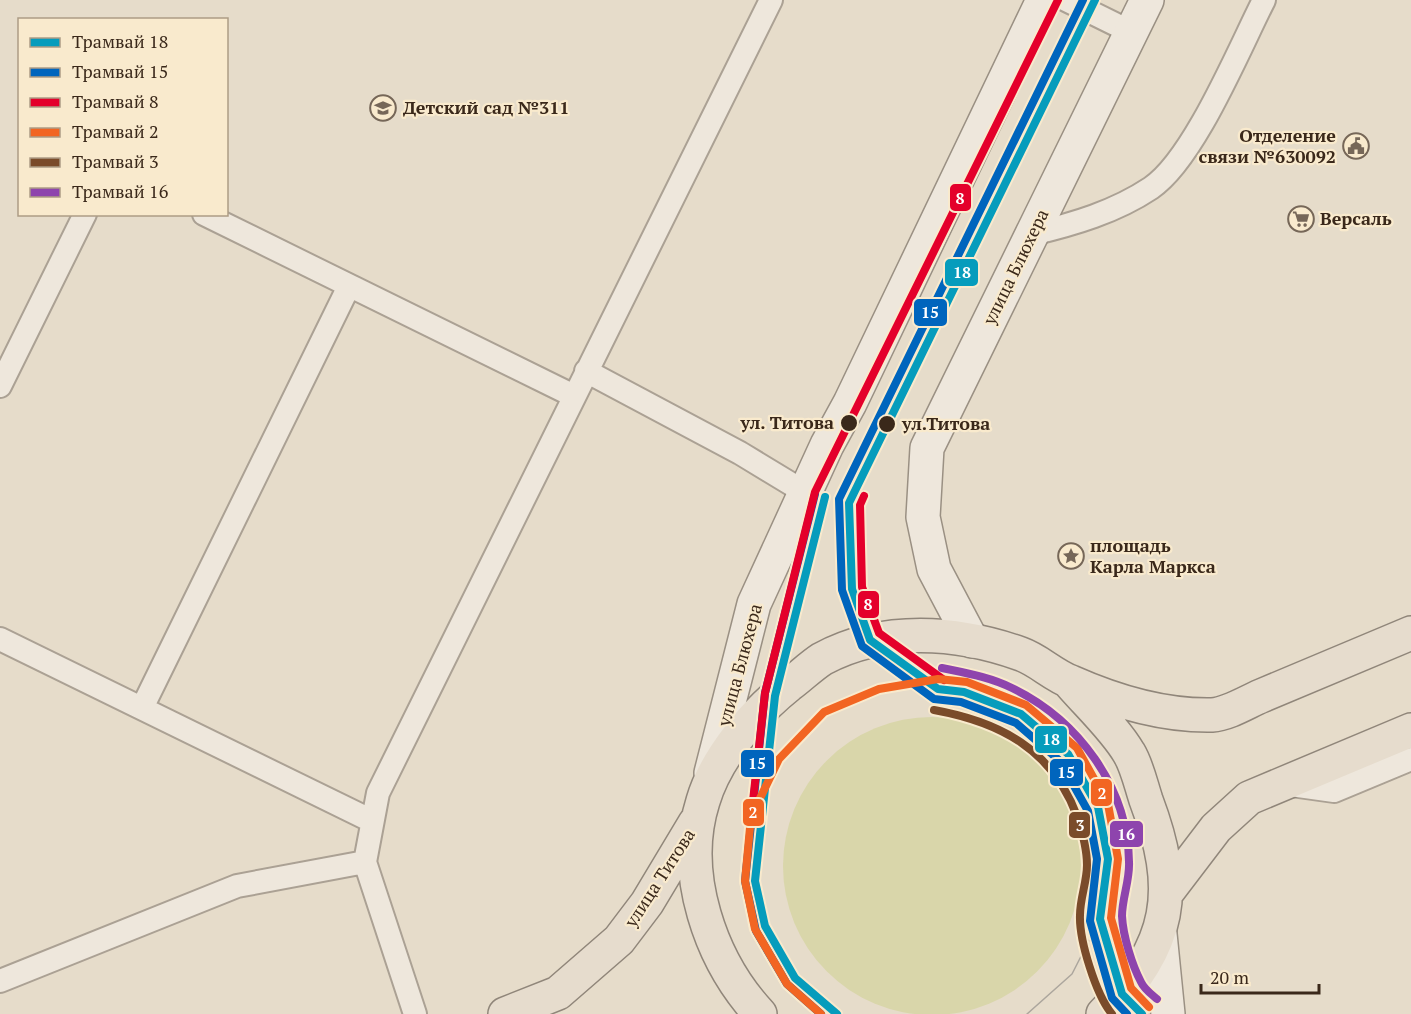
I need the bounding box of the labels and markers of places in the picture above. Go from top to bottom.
school or university icon: Детский сад №311 [368,93,398,123]
place label: Детский сад №311 [403,95,569,119]
place label: Отделение связи №630092 [1198,123,1336,168]
public building icon: Отделение связи №630092 [1341,131,1371,161]
supermarket icon: Версаль [1286,204,1316,234]
place label: Версаль [1320,206,1392,230]
place label: ул. Титова [739,410,834,434]
place label: ул.Титова [901,411,990,435]
marker: ул. Титова [839,413,859,433]
marker: ул.Титова [877,414,897,434]
place label: площадь Карла Маркса [1090,533,1216,578]
place icon: площадь Карла Маркса [1056,541,1086,571]

